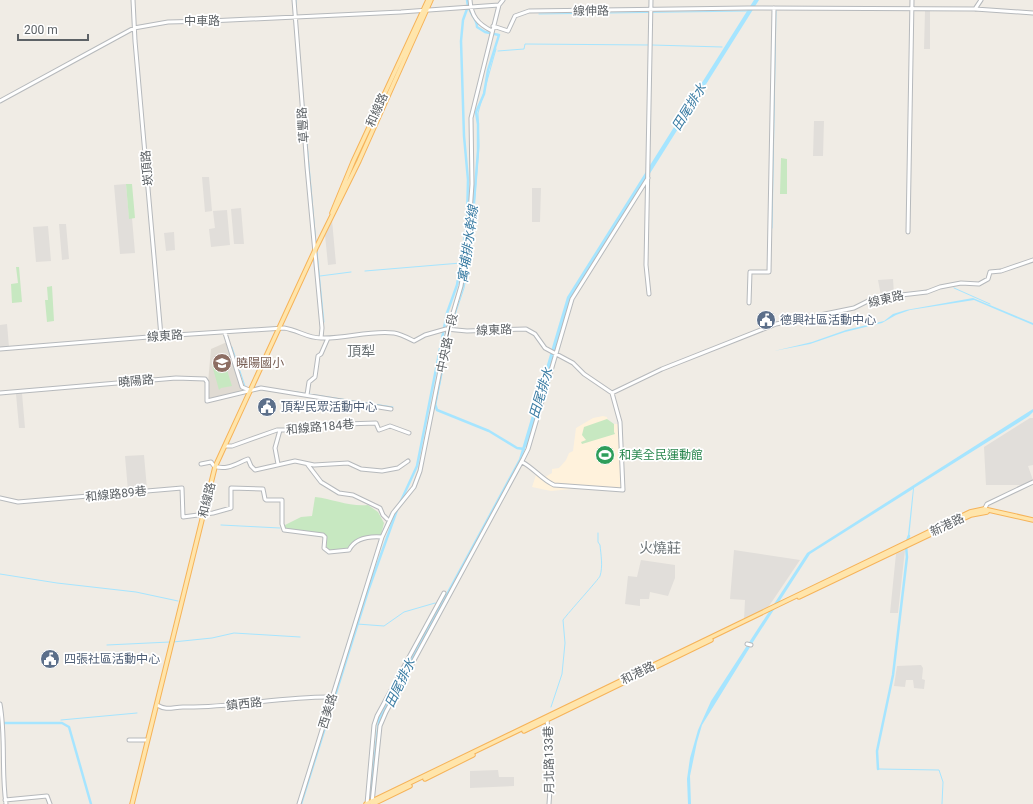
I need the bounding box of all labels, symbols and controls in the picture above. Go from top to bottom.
street label: 線伸路 [573,4,609,18]
street label: 中車路 [184,14,220,28]
scale bar [18,16,88,42]
text: 200 m [24,23,58,37]
water label: 田尾排水 [669,80,710,133]
street label: 和線路 [363,91,391,129]
street label: 草豐路 [295,107,311,143]
street label: 崁頂路 [138,149,156,187]
water label: 寓埔排水幹線 [455,202,481,284]
street label: 線東路 [867,288,905,310]
public building icon: 德興社區活動中心 [755,309,777,331]
street label: 中央路一段 [434,312,460,374]
place label: 德興社區活動中心 [780,313,876,327]
street label: 線東路 [476,322,512,338]
street label: 線東路 [147,328,183,344]
district label: 頂犁 [347,343,375,359]
school or university icon: 曉陽國小 [211,352,233,374]
place label: 曉陽國小 [236,356,284,370]
water label: 田尾排水 [526,365,556,420]
street label: 曉陽路 [117,372,155,390]
public building icon: 頂犁民眾活動中心 [256,396,278,418]
place label: 頂犁民眾活動中心 [281,400,377,414]
street label: 和線路184巷 [285,417,355,437]
sports icon: 和美全民運動館 [594,444,616,466]
place label: 和美全民運動館 [619,448,703,462]
street label: 和線路 [196,481,218,519]
street label: 和線路89巷 [85,484,147,504]
street label: 新港路 [928,511,966,539]
district label: 火燒莊 [639,540,681,556]
public building icon: 四張社區活動中心 [39,648,61,670]
place label: 四張社區活動中心 [64,652,160,666]
water label: 田尾排水 [382,655,419,710]
street label: 和港路 [619,659,657,687]
street label: 西美路 [316,692,340,730]
street label: 鎮西路 [225,695,263,713]
street label: 月北路133巷 [541,726,557,794]

